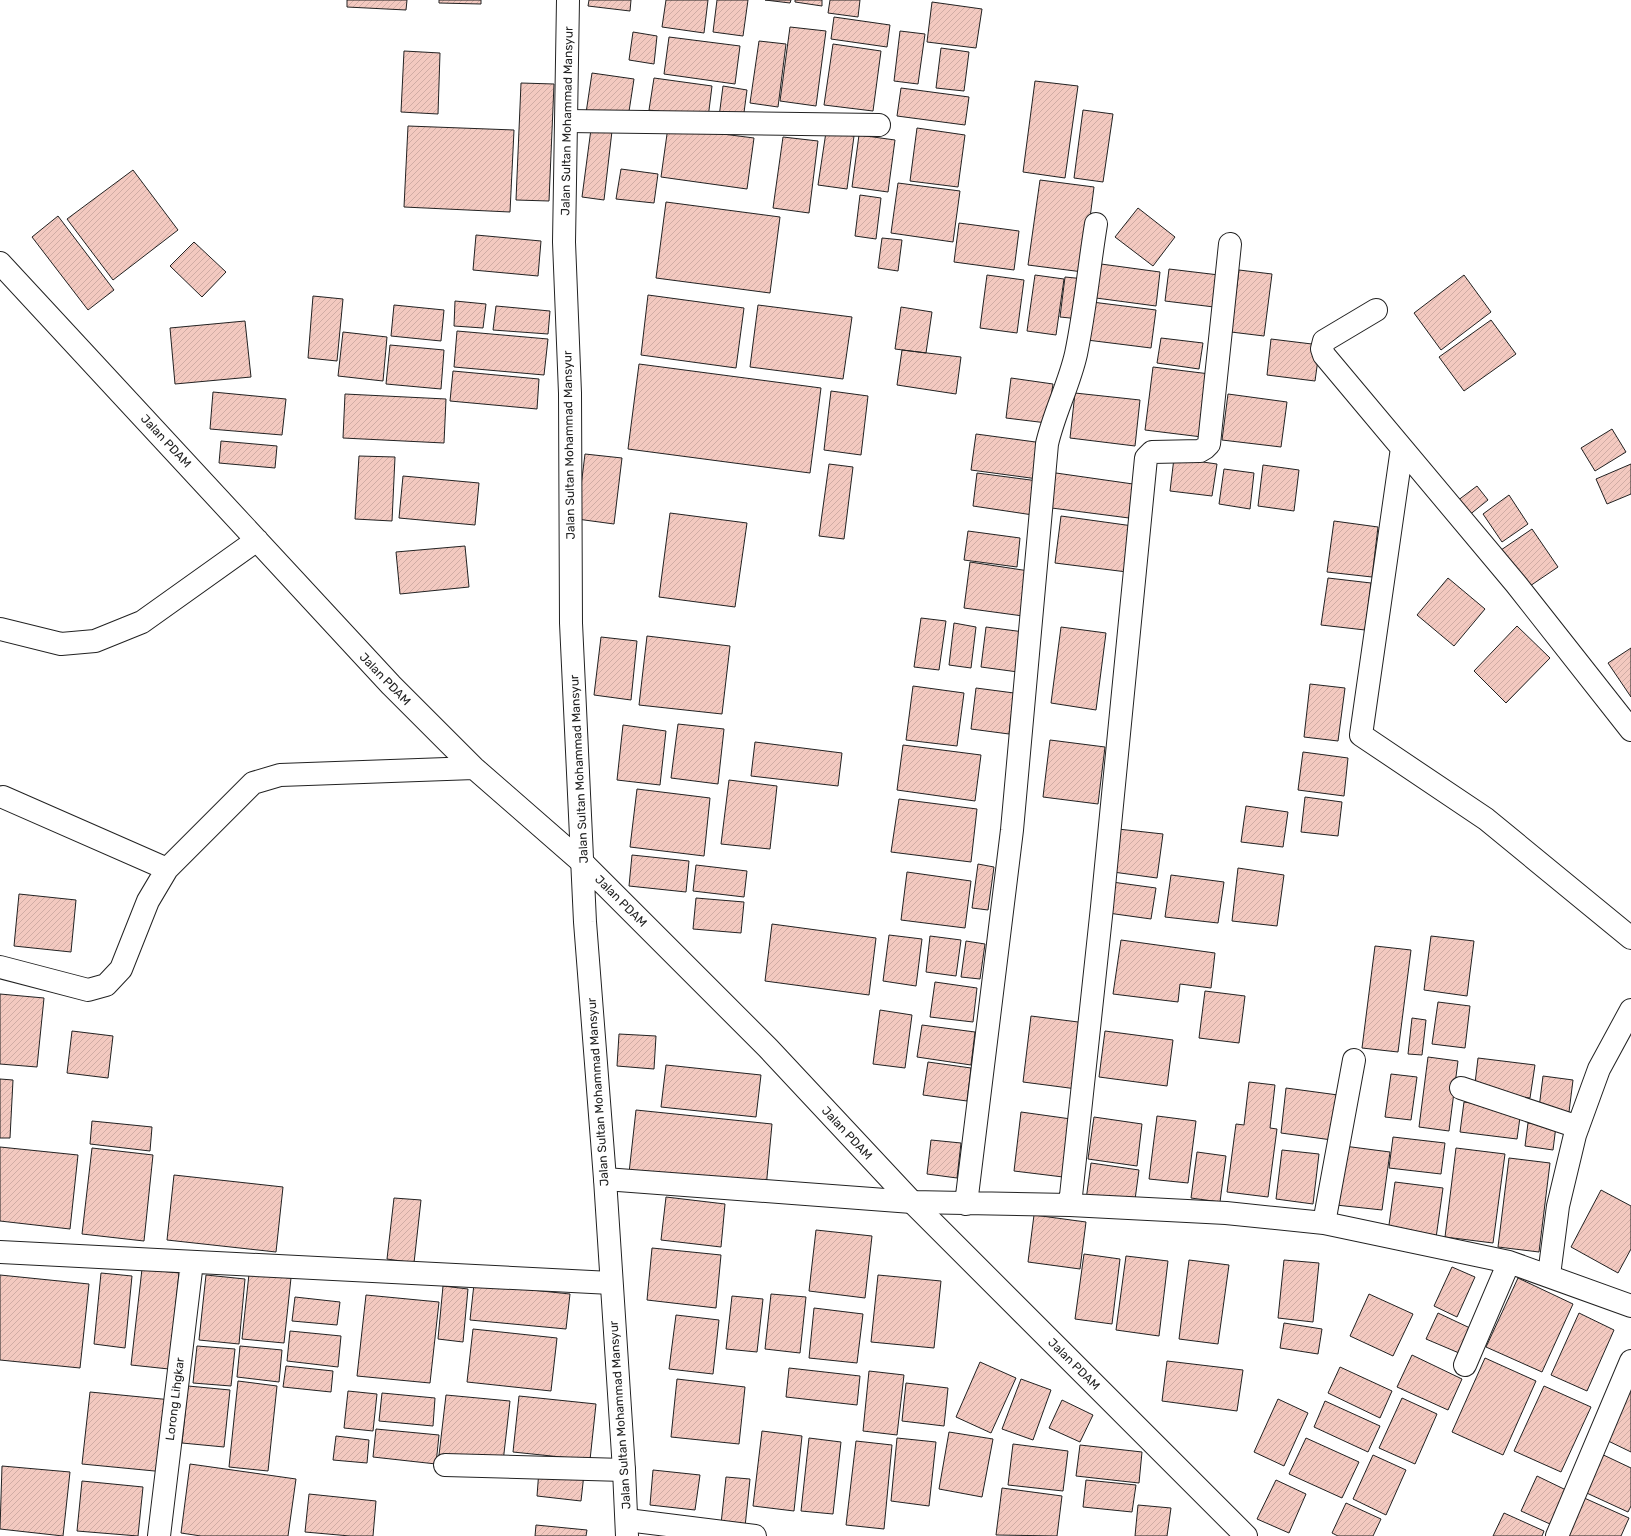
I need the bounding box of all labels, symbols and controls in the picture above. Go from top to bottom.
street label: Jalan Sultan Mohammad Mansyur [558,26,576,216]
street label: Jalan Sultan Mohammad Mansyur [560,350,578,540]
street label: Jalan PDAM [138,412,194,470]
street label: Jalan PDAM [357,650,413,708]
street label: Jalan Sultan Mohammad Mansyur [567,674,591,864]
street label: Jalan PDAM [592,872,650,930]
street label: Jalan Sultan Mohammad Mansyur [584,997,612,1187]
street label: Jalan PDAM [819,1104,875,1162]
street label: Jalan Sultan Mohammad Mansyur [606,1320,634,1510]
street label: Jalan PDAM [1045,1335,1103,1393]
street label: Lorong Lihgkar [163,1356,187,1441]

